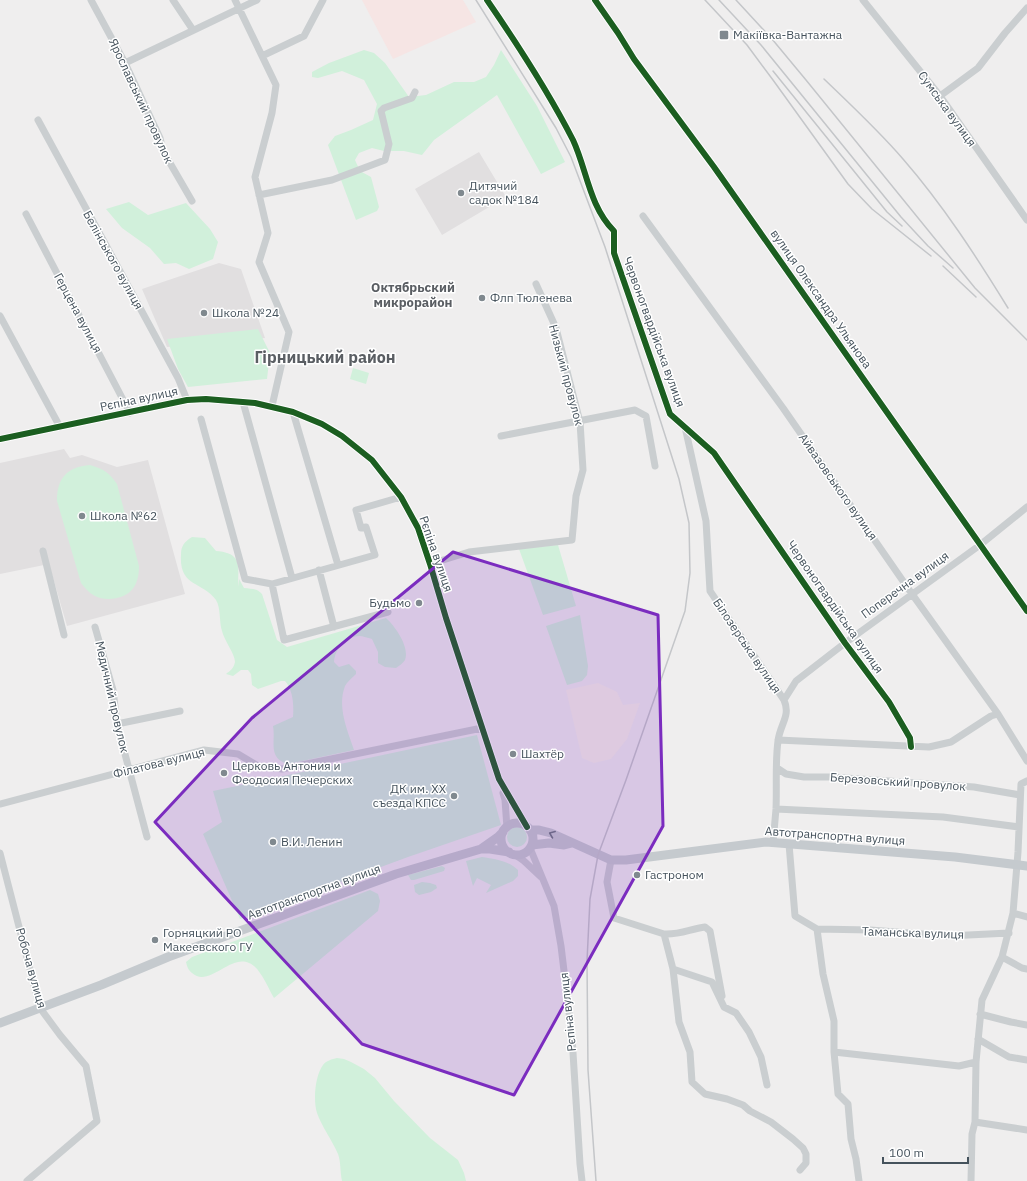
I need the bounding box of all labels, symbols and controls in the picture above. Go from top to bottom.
place label: Макіївка-Вантажна [733,27,843,42]
marker: Макіївка-Вантажна [718,29,730,41]
street label: Ярославський провулок [106,36,177,166]
street label: Сумська вулиця [915,68,980,149]
place label: Дитячий садок №184 [469,178,539,207]
marker: Дитячий садок №184 [456,188,466,198]
street label: Белінського вулиця [80,208,147,312]
street label: вулиця Олександра Ульянова [768,226,876,372]
street label: Червоногвардійська вулиця [620,255,689,409]
street label: Герцена вулиця [51,270,106,355]
district label: Октябрьский микрорайон [371,279,455,311]
place label: Флп Тюленева [490,290,573,305]
marker: Флп Тюленева [477,293,487,303]
place label: Школа №24 [212,305,279,320]
marker: Школа №24 [199,308,209,318]
street label: Низький провулок [546,323,587,428]
district label: Гірницький район [254,347,396,367]
street label: Рєпіна вулиця [99,383,179,414]
street label: Айвазовського вулиця [796,430,881,543]
place label: Школа №62 [90,508,157,523]
marker: Школа №62 [77,511,87,521]
street label: Рєпіна вулиця [416,514,456,594]
street label: Червоногвардійська вулиця [784,537,887,676]
street label: Поперечна вулиця [858,548,951,621]
place label: Будьмо [369,595,411,610]
street label: Білозерська вулиця [710,595,785,696]
marker: Будьмо [414,598,424,608]
street label: Медичний провулок [92,640,133,755]
street label: Філатова вулиця [111,744,206,781]
place label: Шахтёр [521,746,564,761]
marker: Шахтёр [508,749,518,759]
place label: Церковь Антония и Феодосия Печерских [232,758,352,787]
marker: Церковь Антония и Феодосия Печерских [219,768,229,778]
street label: Березовський провулок [830,769,967,794]
place label: ДК им. XX съезда КПСС [373,781,447,810]
marker: ДК им. XX съезда КПСС [449,791,459,801]
street label: Автотранспортна вулиця [764,823,906,848]
one-way arrow [549,831,557,839]
place label: В.И. Ленин [281,834,342,849]
marker: В.И. Ленин [268,837,278,847]
street label: Автотранспортна вулиця [245,860,382,923]
place label: Гастроном [645,867,704,882]
marker: Гастроном [632,870,642,880]
street label: Таманська вулиця [862,923,964,942]
place label: Горняцкий РО Макеевского ГУ [163,925,252,954]
street label: Робоча вулиця [13,926,50,1010]
marker: Горняцкий РО Макеевского ГУ [150,935,160,945]
street label: Рєпіна вулиця [556,972,579,1052]
scale bar [883,1139,968,1165]
text: 100 m [889,1145,924,1160]

